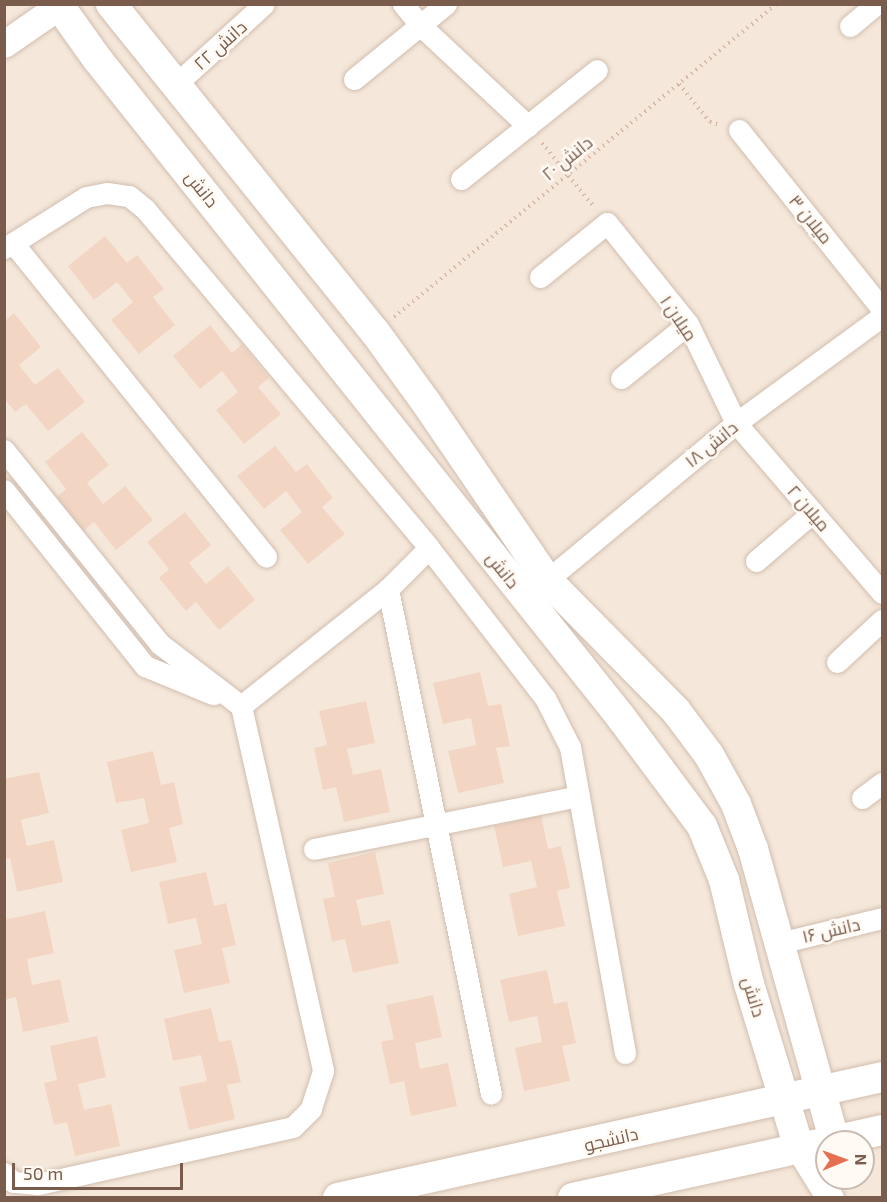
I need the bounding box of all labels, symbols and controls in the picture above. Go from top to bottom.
street label: دانش ۲۲ [189,16,251,74]
street label: دانش ۲۰ [537,131,597,185]
street label: دانش [181,166,223,212]
street label: میلان ۳ [785,190,837,248]
street label: میلان ۱ [656,291,702,345]
street label: دانش ۱۸ [680,416,742,472]
street label: میلان ۲ [783,480,835,536]
street label: دانش [482,547,524,593]
street label: دانش ۱۶ [800,913,862,947]
street label: دانش [738,974,770,1020]
street label: دانشجو [582,1122,640,1156]
north arrow [815,1130,875,1190]
scale bar [15,1151,186,1189]
text: N [852,1154,871,1166]
text: 50 m [23,1162,63,1184]

